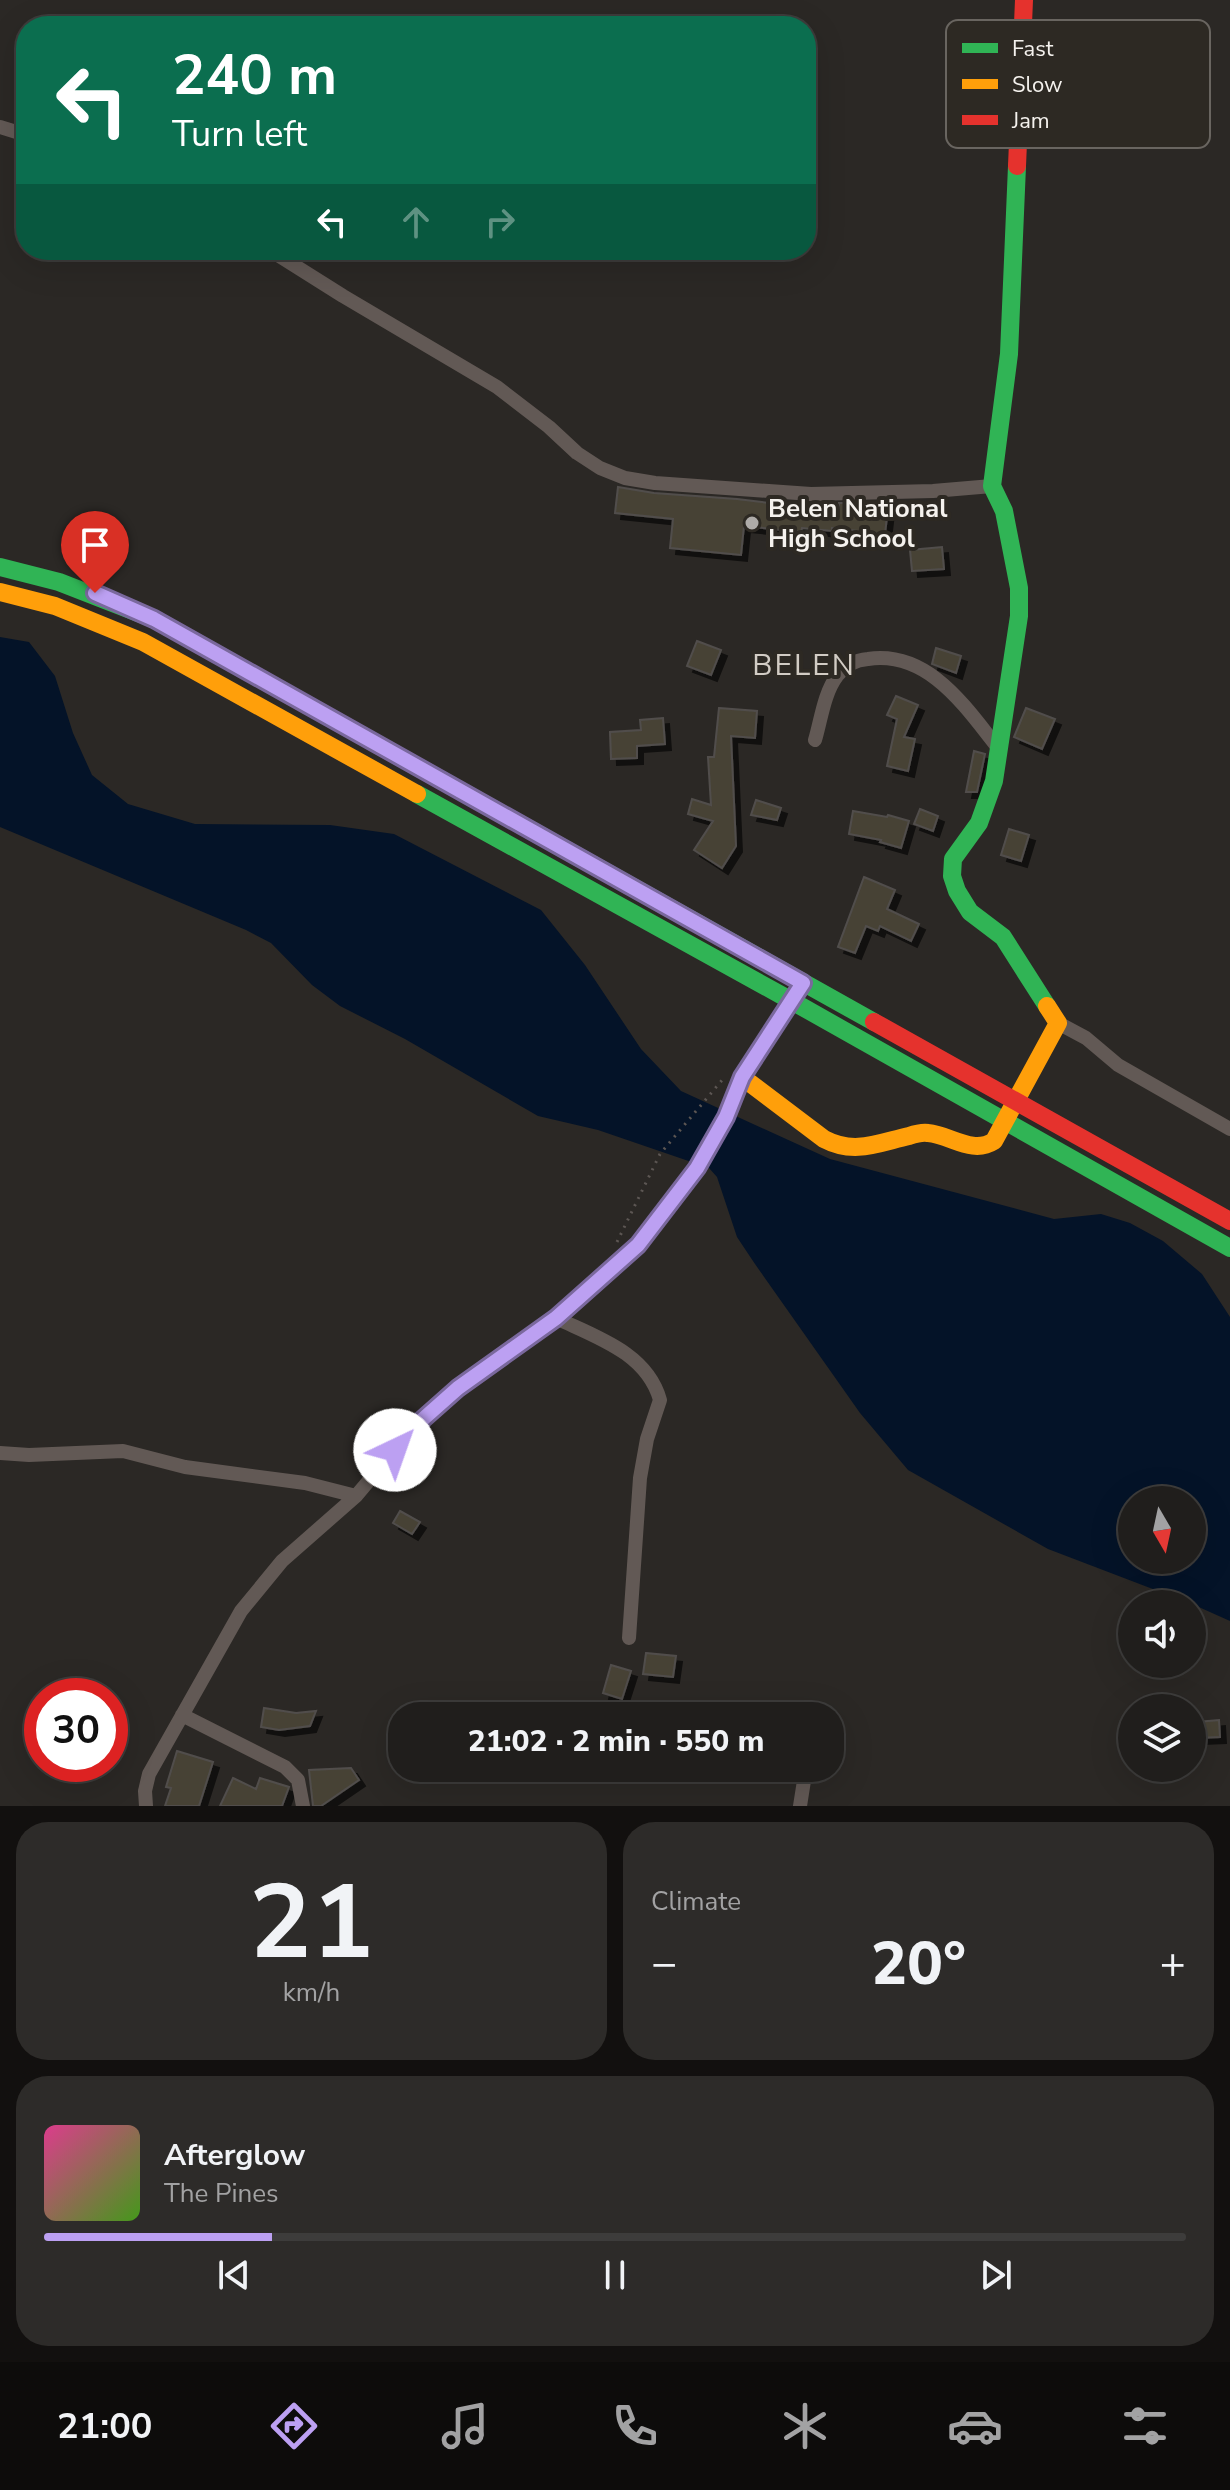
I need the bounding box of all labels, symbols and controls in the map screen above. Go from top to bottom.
legend [946,20,1210,148]
text: Fast [1012,34,1054,64]
text: 240 m [172,37,337,114]
icon: left [40,48,144,152]
text: Slow [1012,70,1063,100]
text: Jam [1011,106,1050,136]
text: Turn left [172,110,307,159]
icon: left [310,200,354,244]
icon: ahead [394,200,438,244]
icon: right [478,200,522,244]
place label: Belen National High School [768,491,948,556]
pin [61,511,129,593]
marker: Belen National High School [743,514,761,532]
icon: arrive [73,523,117,567]
district label: BELEN [752,645,856,686]
position arrow [353,1408,437,1492]
north arrow [1118,1486,1206,1574]
map controls [1118,1486,1206,1782]
button: sound [1118,1590,1206,1678]
speed limit sign: 30 [24,1678,128,1782]
button: layers [1118,1694,1206,1782]
text: 21:02 · 2 min · 550 m [468,1721,764,1762]
text: 21 [249,1852,374,1994]
text: Climate [651,1884,741,1919]
text: 20° [871,1923,966,2005]
text: − [651,1934,677,1994]
text: + [1160,1934,1186,1994]
text: km/h [283,1975,340,2010]
text: Afterglow [164,2135,305,2176]
text: The Pines [164,2176,279,2211]
icon: previous [212,2253,256,2297]
icon: pause [593,2253,637,2297]
icon: next [974,2253,1018,2297]
icon: directions [266,2398,322,2454]
icon: music [437,2398,493,2454]
icon: phone [607,2398,663,2454]
icon: climate [777,2398,833,2454]
icon: car [947,2398,1003,2454]
icon: filters [1117,2398,1173,2454]
text: 21:00 [57,2402,152,2451]

